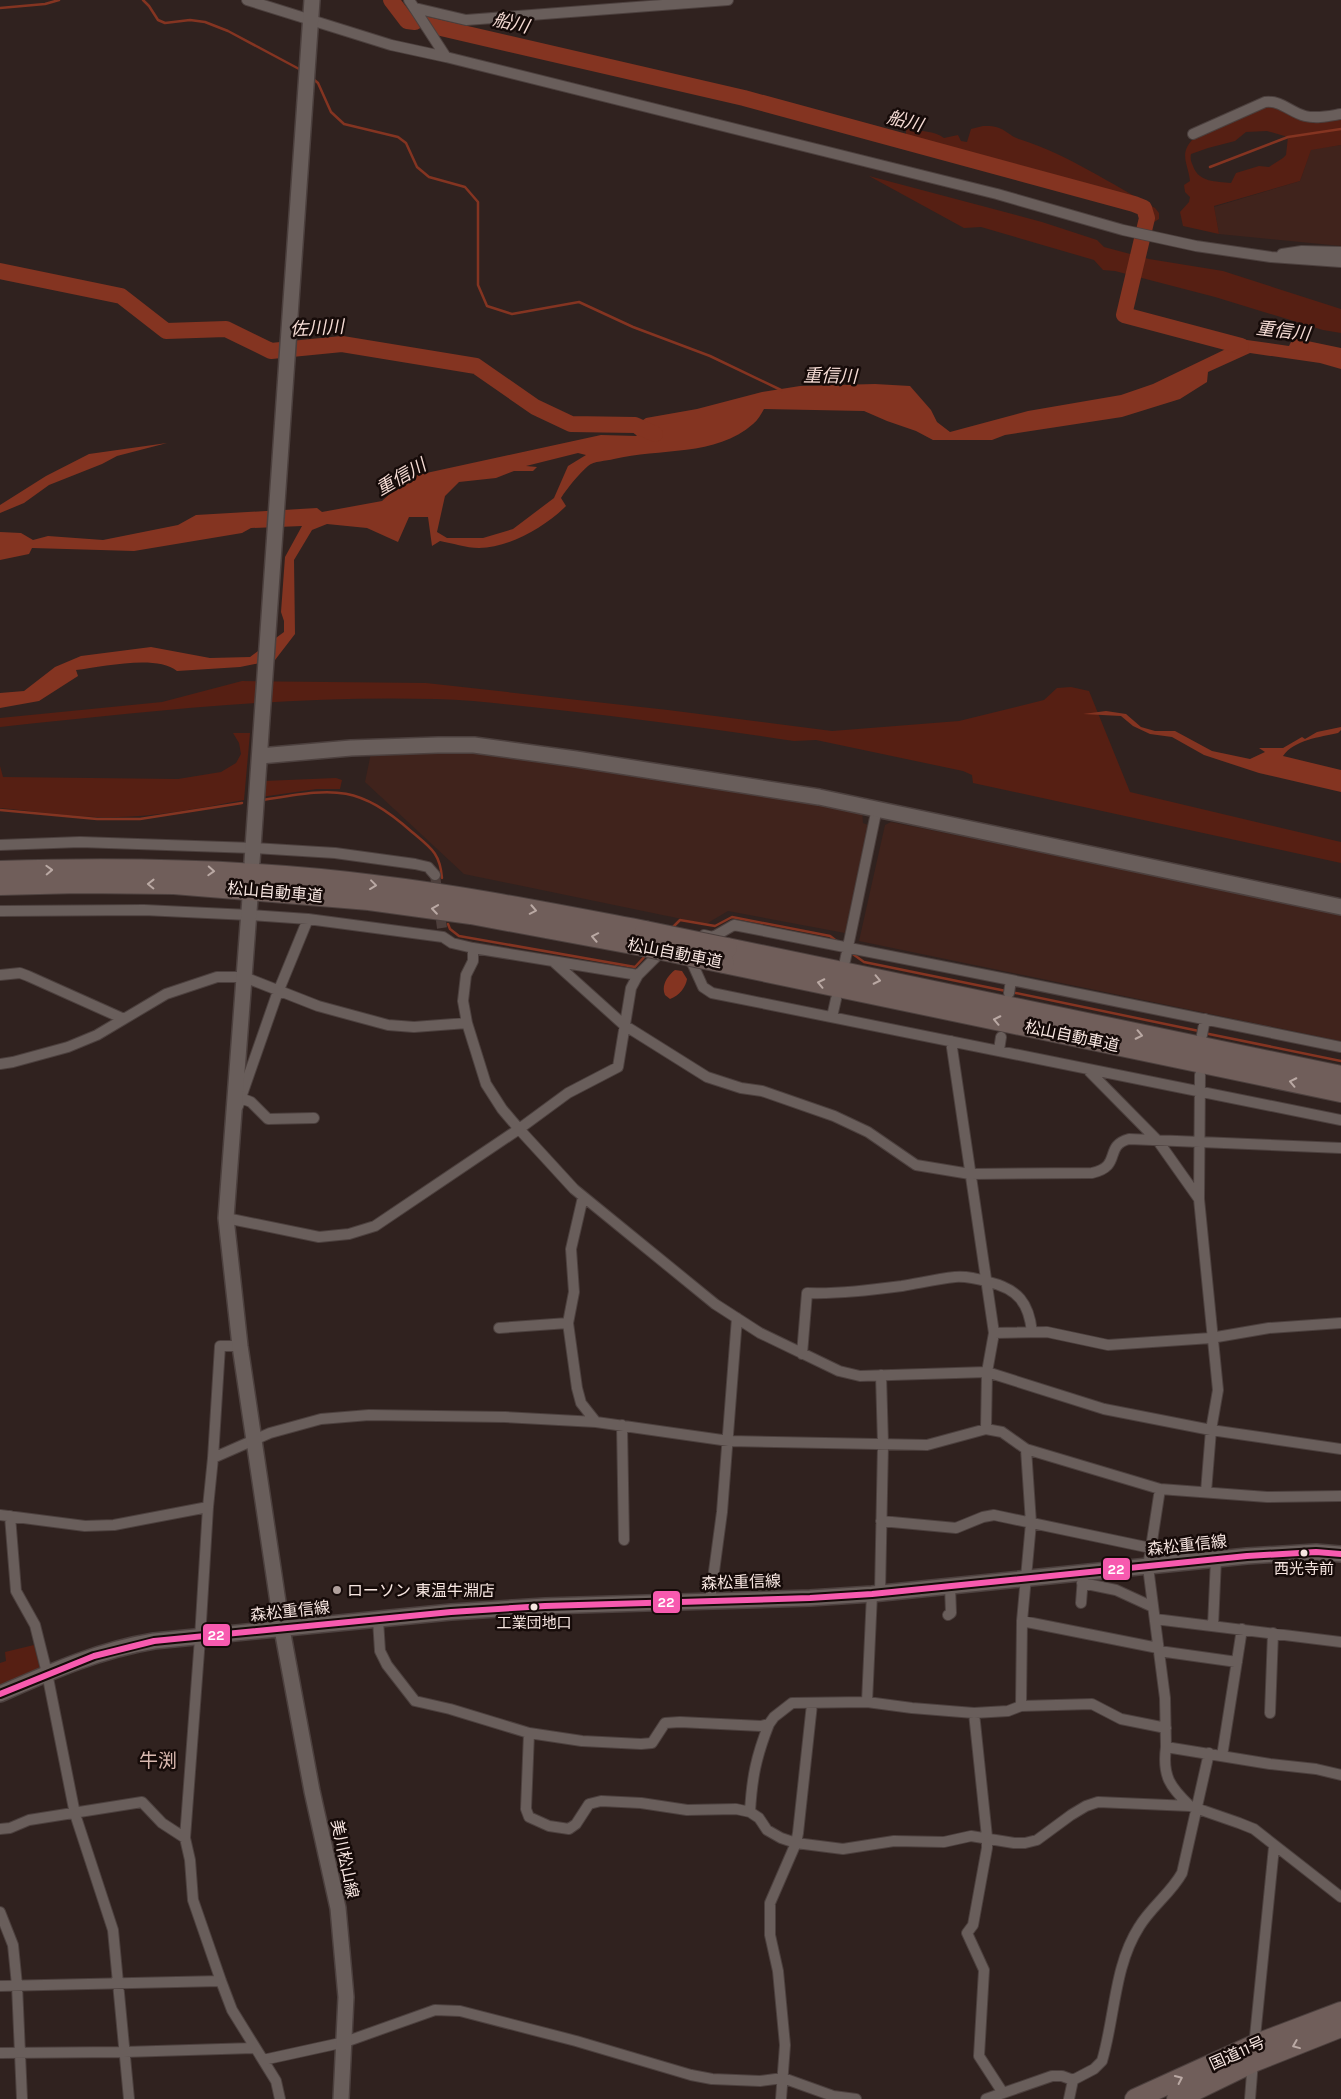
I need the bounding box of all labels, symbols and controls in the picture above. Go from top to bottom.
water label: 船川 [491,8,533,38]
water label: 船川 [885,106,927,137]
water label: 佐川川 [289,315,347,340]
water label: 重信川 [1255,317,1313,345]
water label: 重信川 [803,365,859,388]
water label: 重信川 [372,453,432,500]
one-way arrow [45,864,53,875]
one-way arrow [207,866,215,877]
street label: 松山自動車道 [226,878,324,906]
one-way arrow [147,879,154,889]
one-way arrow [369,879,377,890]
one-way arrow [431,904,439,915]
one-way arrow [529,905,538,915]
one-way arrow [591,933,599,943]
street label: 松山自動車道 [626,935,724,971]
one-way arrow [873,974,882,985]
one-way arrow [817,979,825,989]
one-way arrow [993,1015,1002,1026]
street label: 松山自動車道 [1023,1017,1121,1055]
one-way arrow [1135,1029,1144,1039]
one-way arrow [1289,1077,1298,1088]
street label: 森松重信線 [1146,1531,1228,1559]
marker: 西光寺前 [1299,1548,1309,1558]
line badge: 22 [1102,1557,1131,1581]
place label: 西光寺前 [1274,1560,1334,1578]
text: 22 [1108,1561,1124,1578]
street label: 森松重信線 [701,1571,781,1593]
place label: ローソン 東温牛淵店 [347,1581,495,1600]
marker: ローソン 東温牛淵店 [331,1584,343,1596]
line badge: 22 [652,1590,681,1614]
text: 22 [658,1594,674,1611]
street label: 森松重信線 [249,1597,331,1625]
marker: 工業団地口 [529,1602,539,1612]
place label: 工業団地口 [496,1614,572,1632]
line badge: 22 [202,1623,231,1647]
text: 22 [208,1627,224,1644]
district label: 牛渕 [139,1750,177,1772]
street label: 美川松山線 [327,1818,363,1900]
street label: 国道11号 [1206,2032,1268,2074]
one-way arrow [1292,2038,1301,2049]
one-way arrow [1174,2074,1183,2085]

